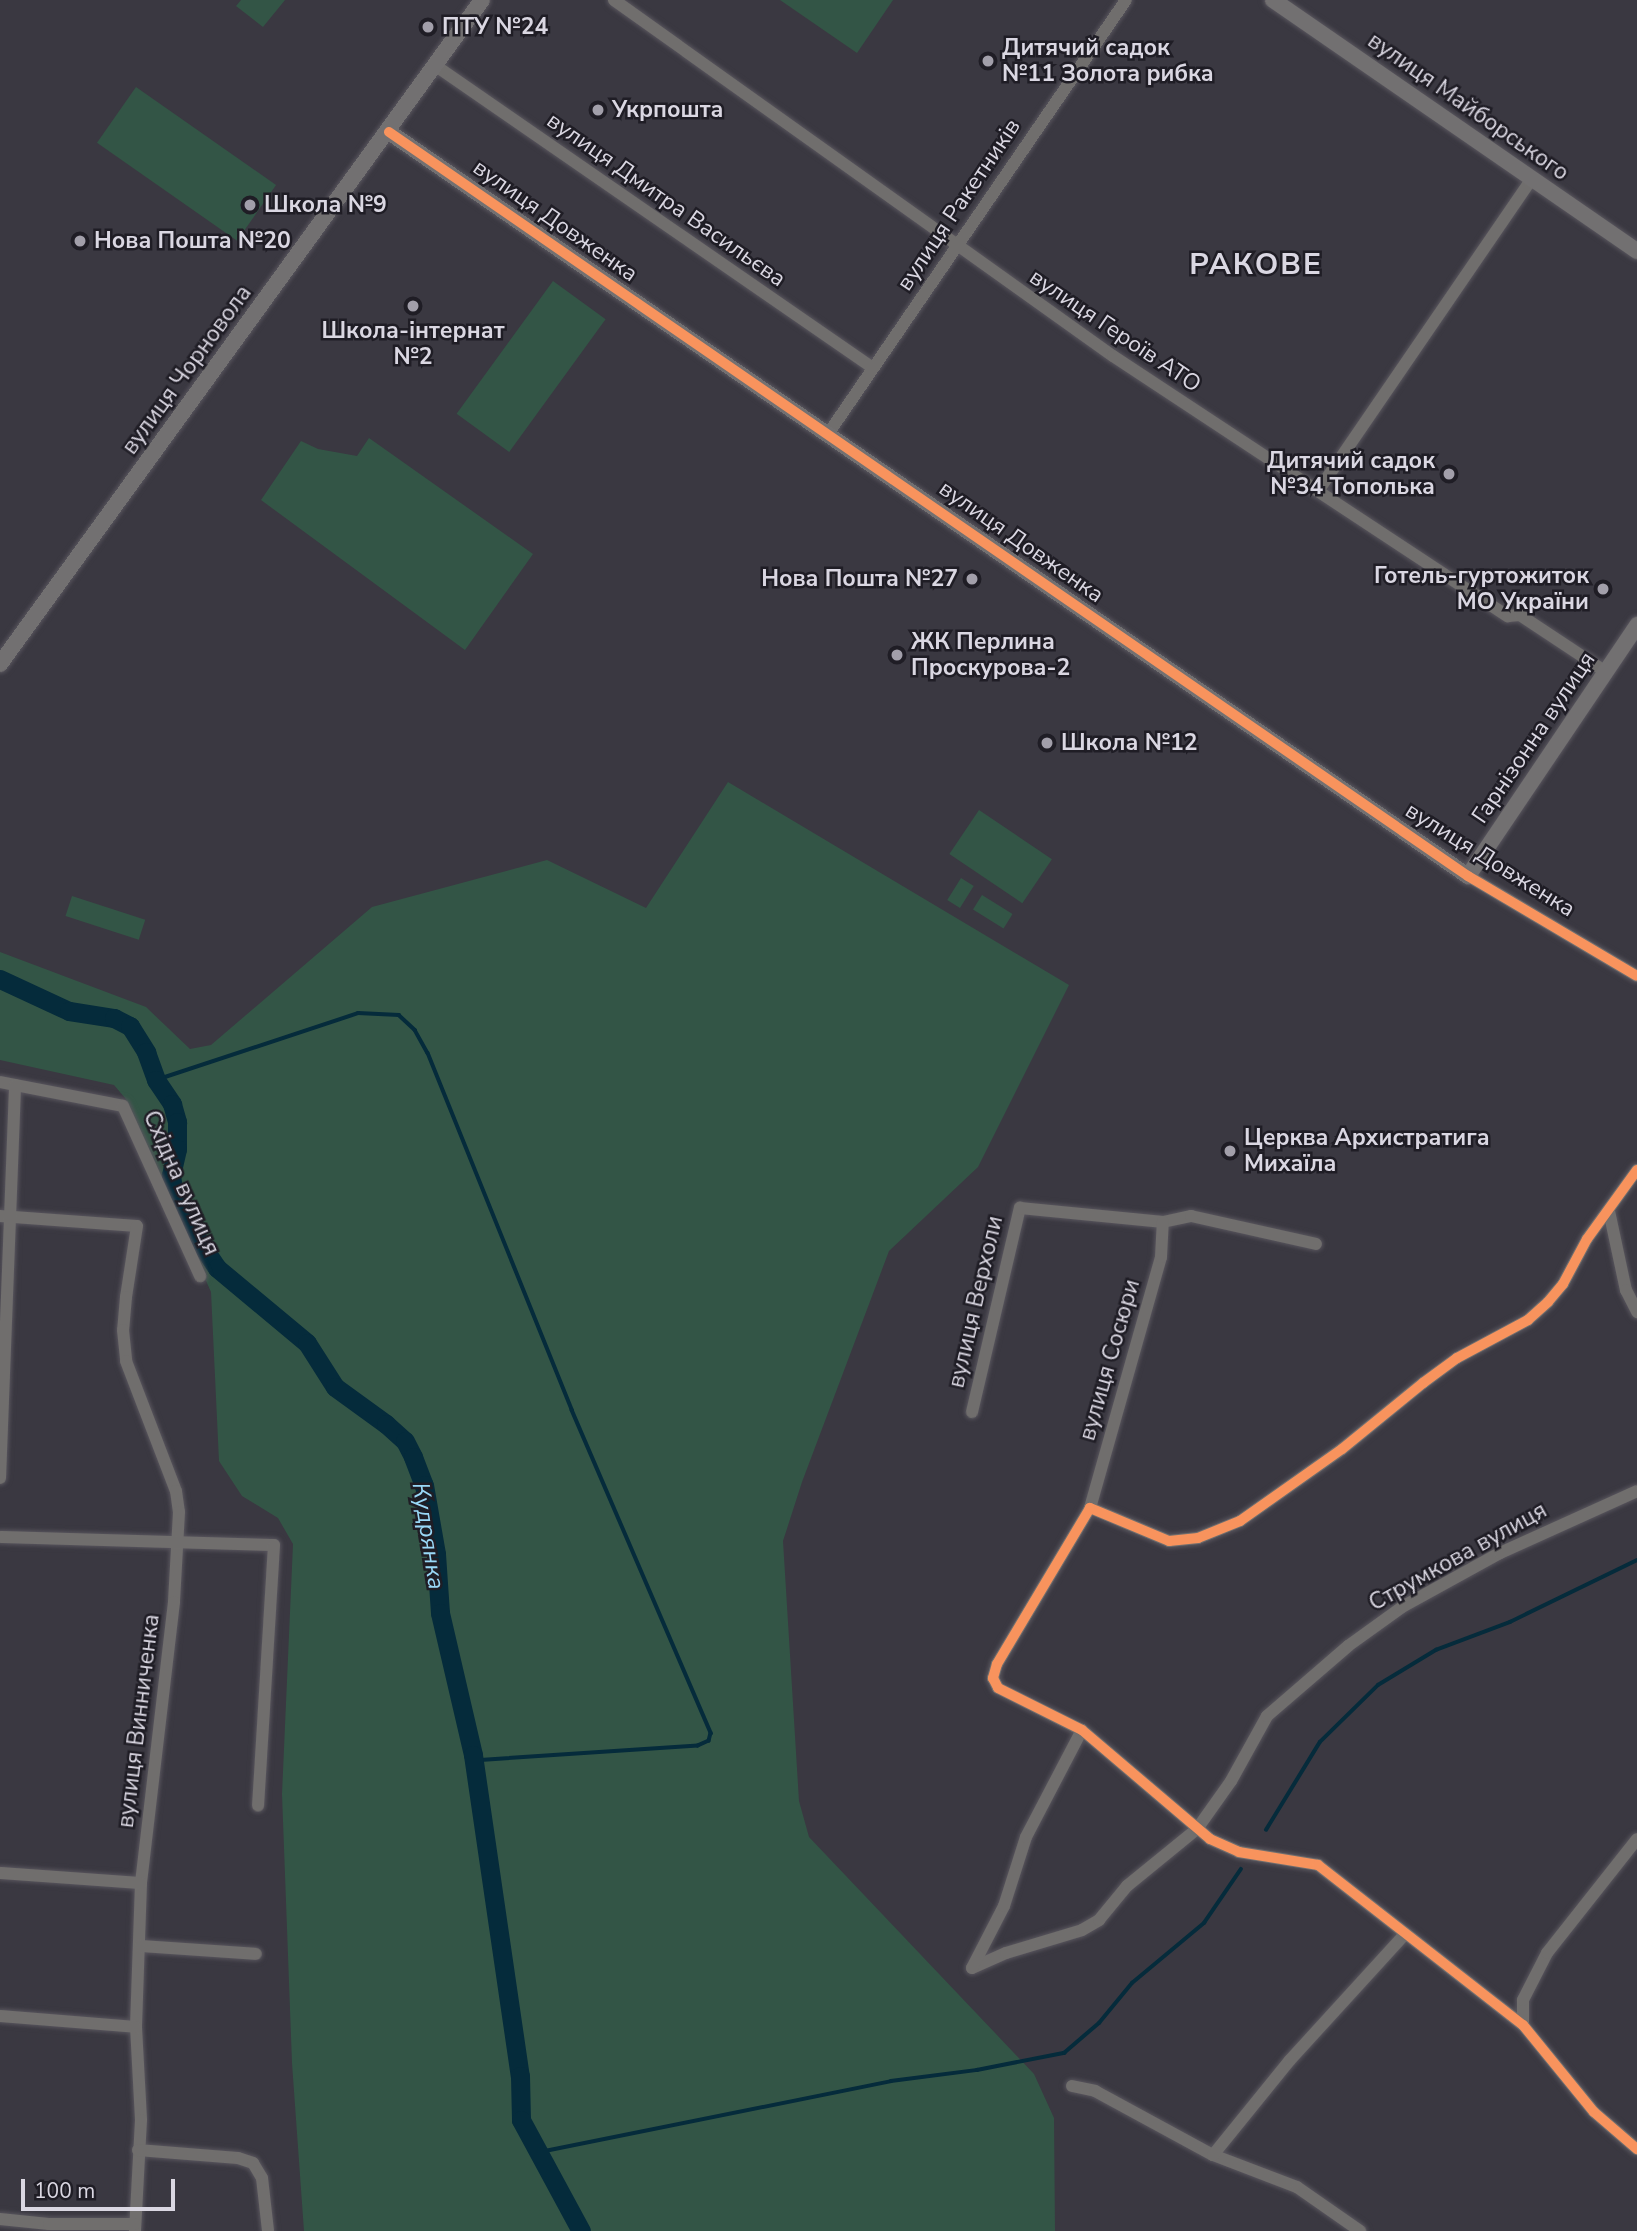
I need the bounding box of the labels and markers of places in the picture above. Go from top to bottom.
place label: ПТУ №24 [442,13,548,41]
marker: ПТУ №24 [420,19,436,35]
place label: Дитячий садок №11 Золота рибка [1002,34,1214,88]
marker: Дитячий садок №11 Золота рибка [980,53,996,69]
place label: Укрпошта [612,96,723,124]
marker: Укрпошта [590,102,606,118]
place label: Школа №9 [264,191,387,219]
marker: Школа №9 [242,197,258,213]
place label: Нова Пошта №20 [94,227,291,255]
marker: Нова Пошта №20 [72,233,88,249]
marker: Школа-інтернат №2 [405,298,421,314]
place label: Школа-інтернат №2 [321,317,505,371]
place label: Дитячий садок №34 Тополька [1267,447,1435,501]
marker: Дитячий садок №34 Тополька [1441,466,1457,482]
place label: Готель-гуртожиток МО України [1374,562,1589,616]
place label: Нова Пошта №27 [761,565,958,593]
marker: Нова Пошта №27 [964,571,980,587]
marker: Готель-гуртожиток МО України [1595,581,1611,597]
place label: ЖК Перлина Проскурова-2 [911,628,1070,682]
marker: ЖК Перлина Проскурова-2 [889,647,905,663]
place label: Школа №12 [1061,729,1198,757]
marker: Школа №12 [1039,735,1055,751]
place label: Церква Архистратига Михаїла [1244,1124,1490,1178]
marker: Церква Архистратига Михаїла [1222,1143,1238,1159]

